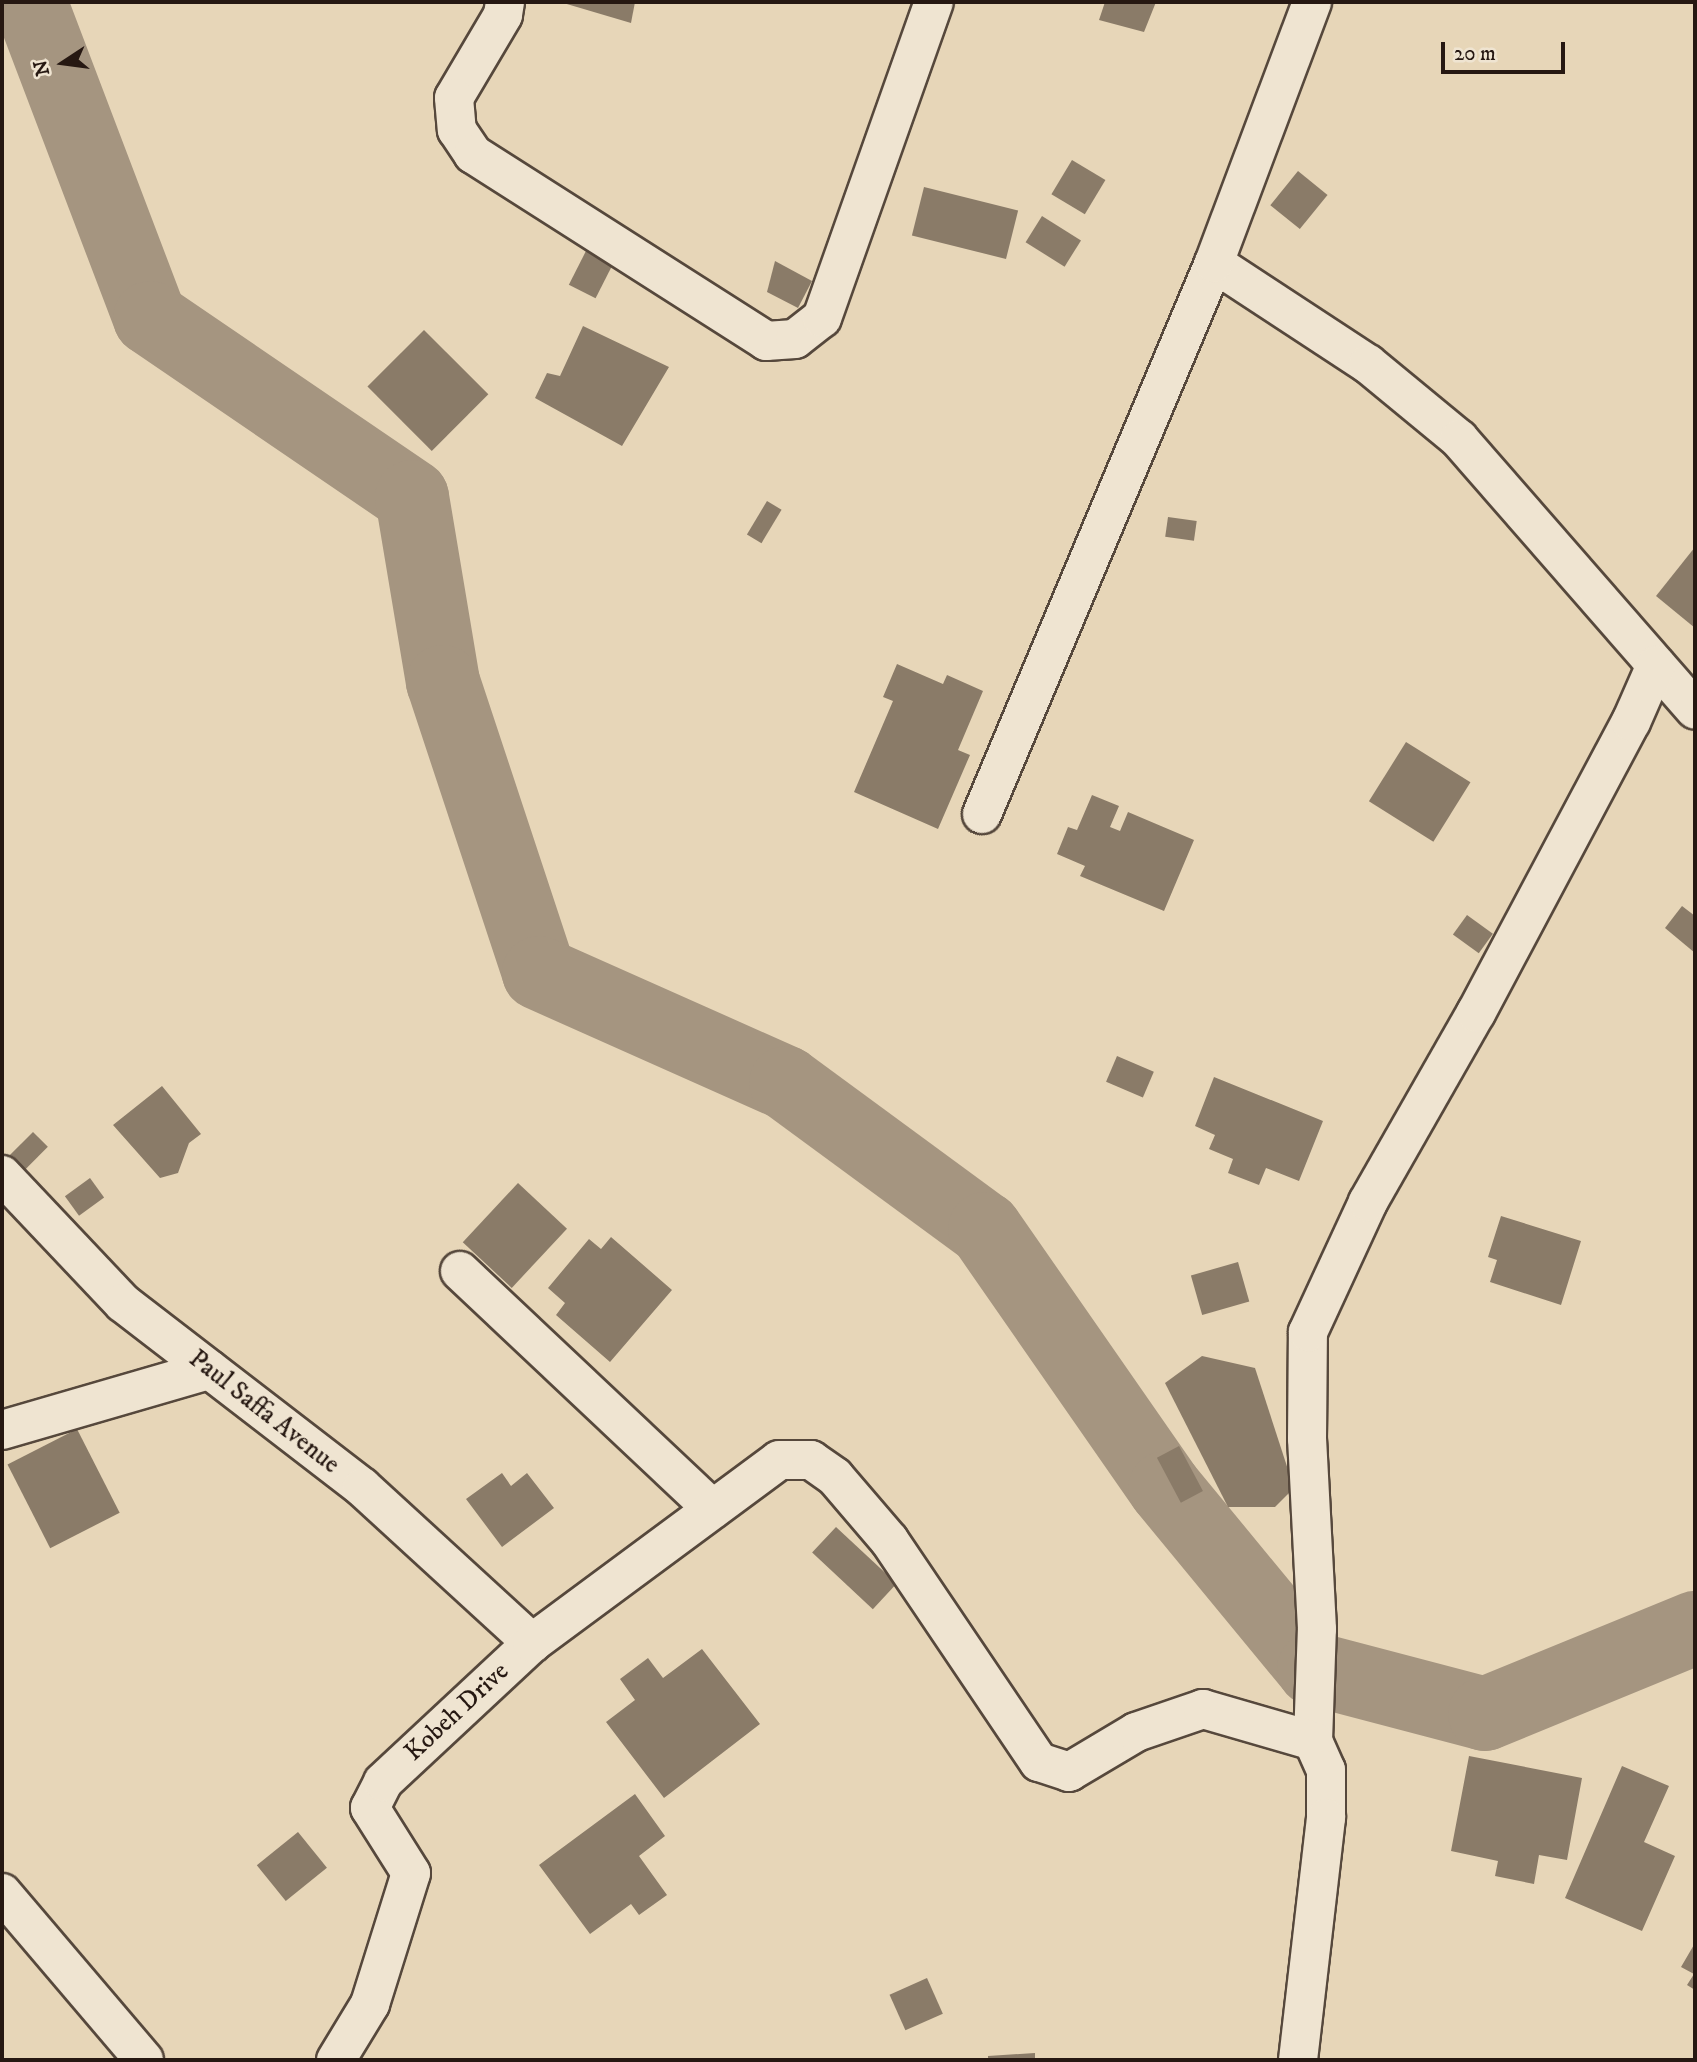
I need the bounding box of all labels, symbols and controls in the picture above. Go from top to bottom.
north arrow [28,28,98,98]
scale bar [1445,28,1569,72]
text: 20 m [1454,41,1496,67]
text: N [29,58,55,78]
street label: Paul Saffa Avenue [182,1343,346,1481]
street label: Kobeh Drive [399,1656,515,1768]

